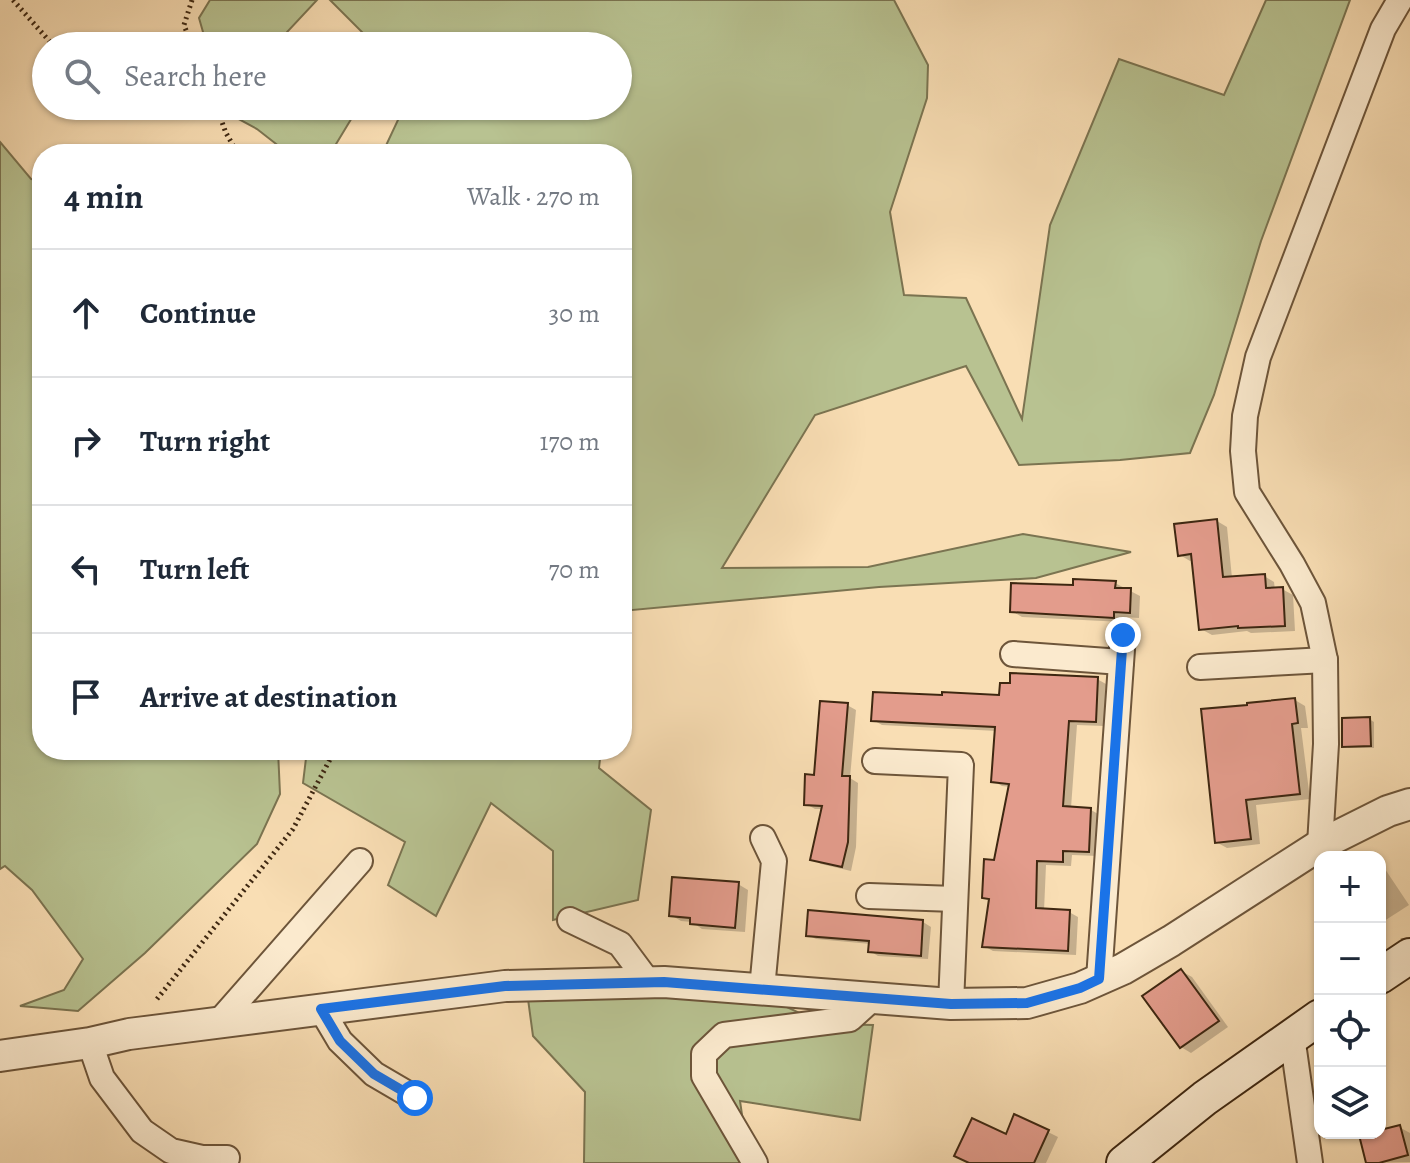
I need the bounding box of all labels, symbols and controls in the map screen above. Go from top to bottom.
search box [32,32,632,120]
icon: search [60,54,104,98]
text: Search here [124,56,267,96]
text: 4 min [64,173,143,220]
text: Walk · 270 m [467,179,600,214]
icon: ahead [64,291,108,335]
text: Continue [140,293,256,333]
text: 30 m [549,296,600,331]
icon: right [64,419,108,463]
text: Turn right [140,421,270,461]
text: 170 m [540,424,600,459]
icon: left [64,547,108,591]
text: Turn left [140,549,249,589]
text: 70 m [548,552,600,587]
route end [1105,617,1141,653]
icon: arrive [64,675,108,719]
text: Arrive at destination [140,677,397,717]
map controls [1314,851,1386,1139]
button: + [1314,851,1386,923]
button: − [1314,923,1386,995]
button: locate [1314,995,1386,1067]
button: layers [1314,1067,1386,1139]
route start [397,1080,433,1116]

